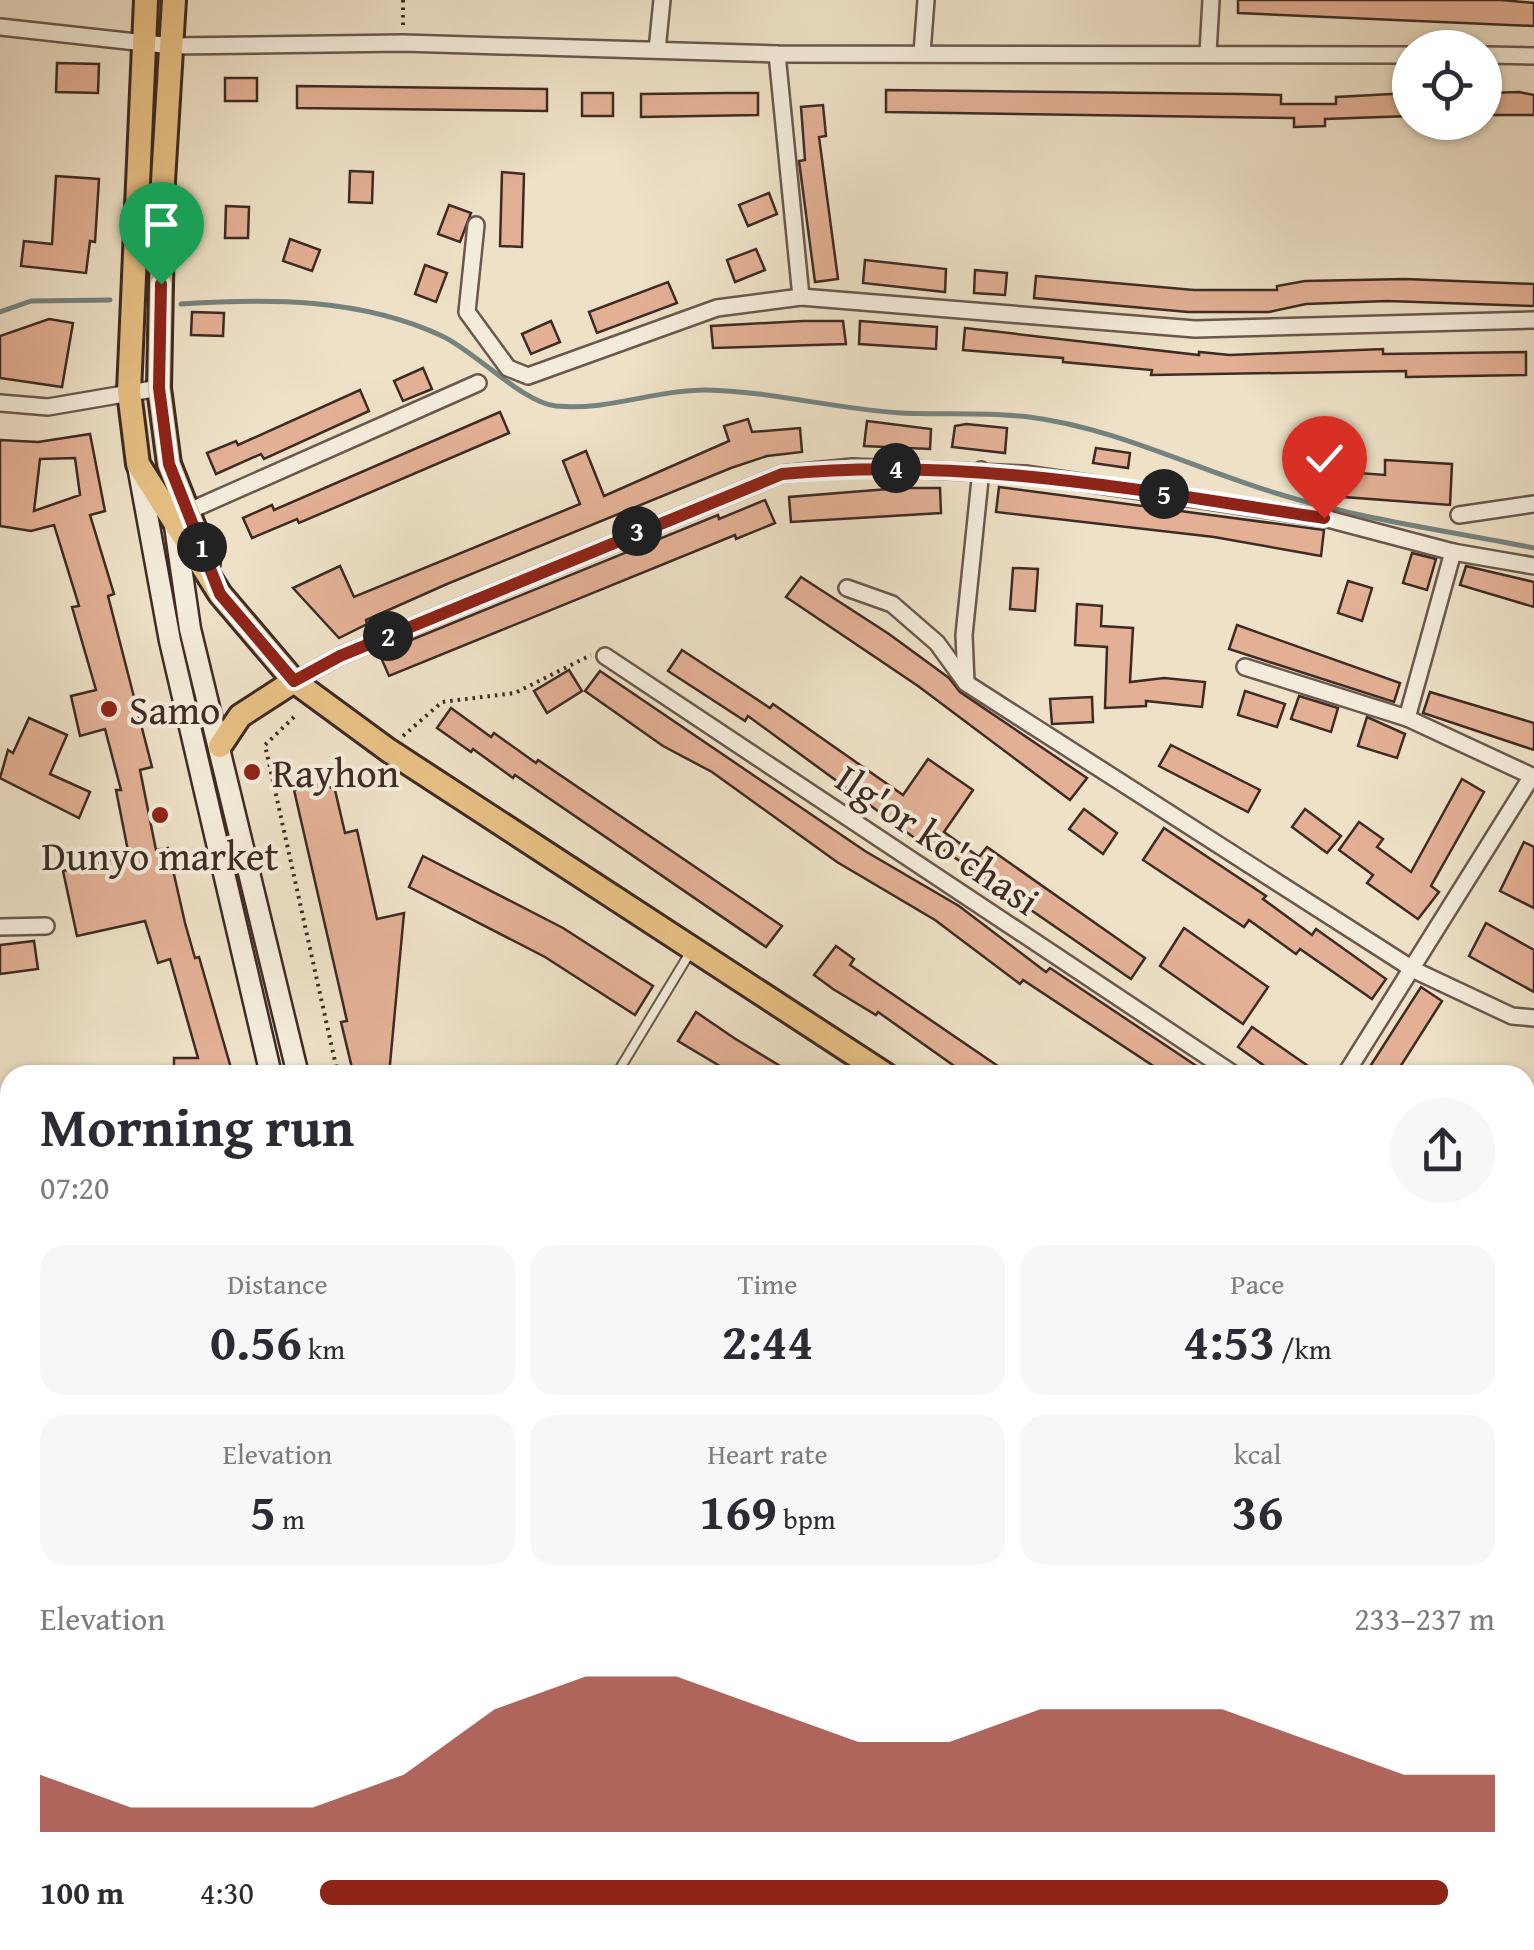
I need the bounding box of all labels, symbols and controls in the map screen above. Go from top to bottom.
map controls [1392,30,1502,140]
button: locate [1392,30,1502,140]
pin [119,182,204,285]
icon: arrive [134,197,189,252]
pin [1282,416,1367,519]
icon: check [1297,431,1352,486]
pin: 4 [871,443,921,493]
text: 4 [889,447,903,488]
pin: 5 [1139,469,1189,519]
text: 5 [1157,473,1171,514]
pin: 3 [612,506,662,556]
text: 3 [630,510,644,551]
pin: 1 [177,522,227,572]
text: 1 [195,526,209,567]
pin: 2 [363,611,413,661]
text: 2 [381,615,395,656]
place label: Samo [129,680,221,739]
marker: Samo [98,698,120,720]
place label: Rayhon [272,743,399,802]
street label: Ilg'or ko'chasi [824,749,1052,929]
marker: Rayhon [241,761,263,783]
marker: Dunyo market [149,804,171,826]
place label: Dunyo market [41,826,279,885]
text: Morning run [40,1086,354,1166]
button: share [1390,1098,1495,1203]
text: 07:20 [40,1164,109,1211]
text: Distance [227,1263,328,1304]
text: Time [738,1263,797,1304]
text: Pace [1231,1263,1284,1304]
text: 0.56 [210,1304,302,1377]
text: 2:44 [722,1304,813,1377]
text: 4:53 [1183,1304,1275,1377]
text: km [302,1328,345,1369]
text: /km [1275,1328,1332,1369]
text: Elevation [223,1433,332,1474]
text: Heart rate [707,1433,828,1474]
text: kcal [1234,1433,1281,1474]
text: 5 [250,1474,276,1547]
text: 169 [699,1474,777,1547]
text: 36 [1232,1474,1283,1547]
text: m [276,1498,305,1539]
text: bpm [777,1498,836,1539]
text: Elevation [40,1595,165,1642]
text: 233–237 m [1354,1595,1495,1642]
text: 100 m [40,1869,124,1916]
text: 4:30 [200,1869,254,1916]

